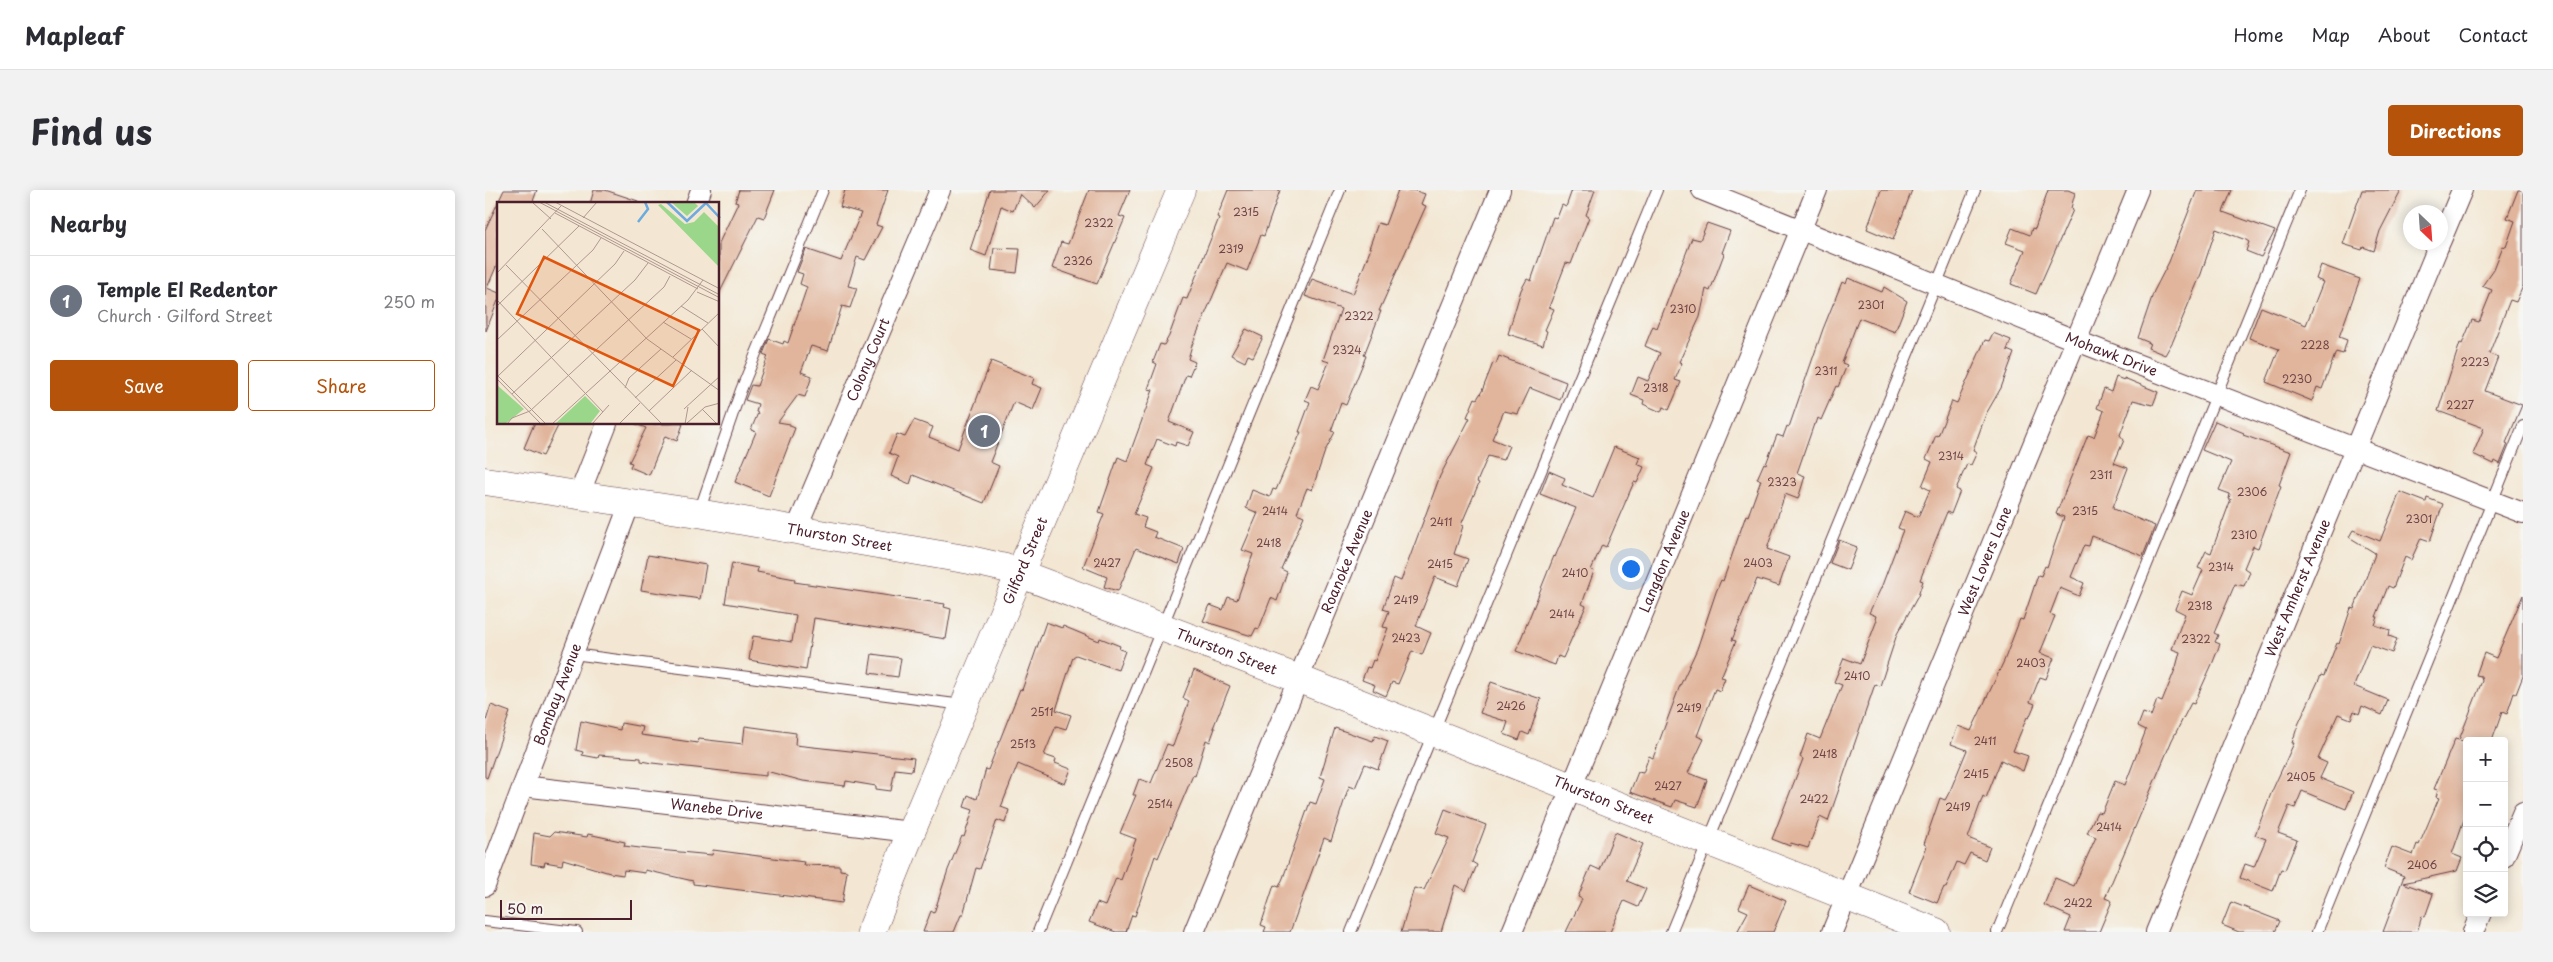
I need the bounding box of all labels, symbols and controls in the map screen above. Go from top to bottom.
text: Mapleaf [25,17,124,53]
text: Home [2233,21,2283,48]
text: Map [2311,21,2350,48]
text: About [2378,21,2430,48]
text: Contact [2458,21,2528,48]
text: Find us [30,104,152,157]
button: Directions [2388,105,2523,156]
inset map [497,202,720,425]
house number: 2315 [1233,203,1259,220]
north arrow [2403,205,2448,250]
text: Nearby [50,207,127,239]
house number: 2322 [1084,214,1114,231]
house number: 2319 [1218,240,1244,257]
house number: 2326 [1063,252,1093,269]
text: Temple El Redentor [97,275,278,303]
text: 1 [62,289,70,313]
text: 250 m [384,289,435,313]
house number: 2301 [1858,296,1884,313]
house number: 2310 [1670,300,1696,317]
text: Church · Gilford Street [97,303,273,327]
house number: 2322 [1344,307,1374,324]
street label: Colony Court [841,314,895,404]
street label: Mohawk Drive [2062,326,2161,381]
house number: 2228 [2300,336,2330,353]
house number: 2324 [1333,341,1361,358]
house number: 2223 [2460,353,2490,370]
button: Save [50,360,238,411]
button: Share [248,360,435,411]
house number: 2311 [1815,362,1837,379]
house number: 2230 [2282,370,2312,387]
house number: 2318 [1643,379,1669,396]
house number: 2227 [2446,396,2474,413]
pin: 1 [968,412,1000,450]
house number: 2314 [1938,447,1964,464]
house number: 2311 [2090,466,2112,483]
house number: 2323 [1767,473,1797,490]
house number: 2306 [2237,483,2268,500]
house number: 2414 [1262,502,1288,519]
house number: 2315 [2072,502,2098,519]
street label: West Lovers Lane [1952,503,2016,619]
street label: Roanoke Avenue [1316,505,1377,616]
street label: Langdon Avenue [1633,506,1695,616]
house number: 2301 [2406,510,2432,527]
street label: Gilford Street [997,513,1052,607]
house number: 2411 [1430,513,1452,530]
street label: West Amherst Avenue [2259,515,2335,660]
street label: Thurston Street [785,518,894,556]
house number: 2310 [2231,526,2257,543]
house number: 2418 [1256,534,1282,551]
house number: 2427 [1093,554,1121,571]
house number: 2403 [1743,554,1773,571]
house number: 2415 [1427,555,1453,572]
your location [1618,556,1644,582]
house number: 2314 [2208,558,2234,575]
house number: 2410 [1562,564,1588,581]
house number: 2419 [1393,591,1419,608]
house number: 2318 [2187,597,2213,614]
house number: 2414 [1549,605,1575,622]
street label: Thurston Street [1173,622,1280,680]
house number: 2423 [1392,629,1421,646]
house number: 2322 [2181,630,2211,647]
street label: Bombay Avenue [528,639,586,748]
house number: 2403 [2016,654,2046,671]
house number: 2410 [1844,667,1870,684]
house number: 2426 [1496,697,1526,714]
house number: 2419 [1676,699,1702,716]
house number: 2511 [1030,703,1054,720]
house number: 2411 [1974,732,1996,749]
house number: 2513 [1010,735,1036,752]
map controls [2463,737,2508,917]
button: + [2463,737,2508,782]
house number: 2418 [1812,745,1838,762]
house number: 2508 [1165,754,1193,771]
house number: 2415 [1963,765,1989,782]
house number: 2405 [2286,768,2316,785]
street label: Thurston Street [1550,770,1657,829]
house number: 2427 [1654,777,1682,794]
button: − [2463,782,2508,827]
house number: 2422 [1799,790,1829,807]
street label: Wanebe Drive [669,793,764,824]
house number: 2514 [1147,795,1173,812]
house number: 2419 [1945,798,1971,815]
house number: 2414 [2096,818,2122,835]
button: locate [2463,827,2508,872]
house number: 2406 [2407,856,2438,873]
button: layers [2463,872,2508,917]
house number: 2422 [2063,894,2093,911]
scale bar [500,897,633,920]
text: 50 m [507,898,543,919]

